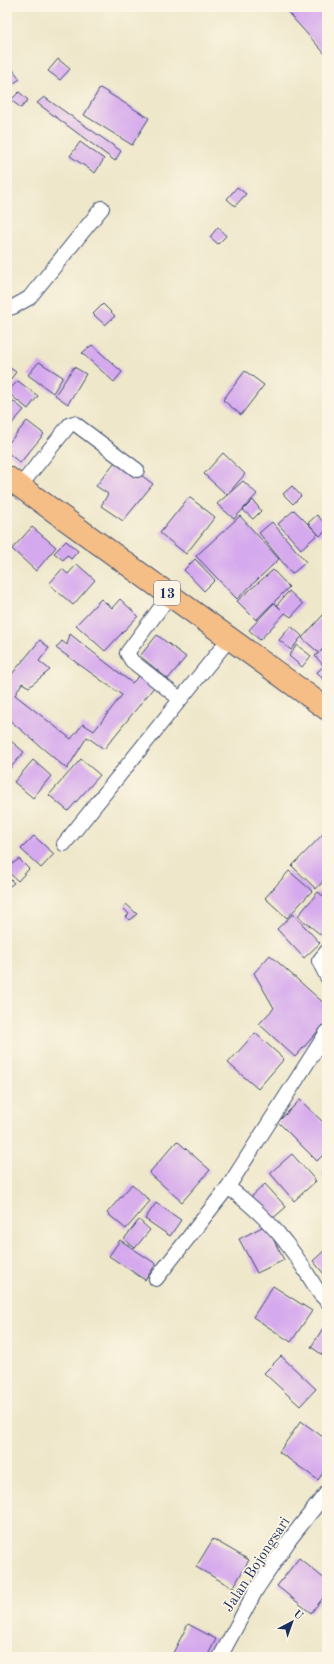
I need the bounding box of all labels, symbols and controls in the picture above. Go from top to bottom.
road number: 13 [154,581,180,605]
street label: Jalan Bojongsari [221,1515,293,1615]
north arrow [272,1602,312,1642]
text: U [291,1609,305,1623]

